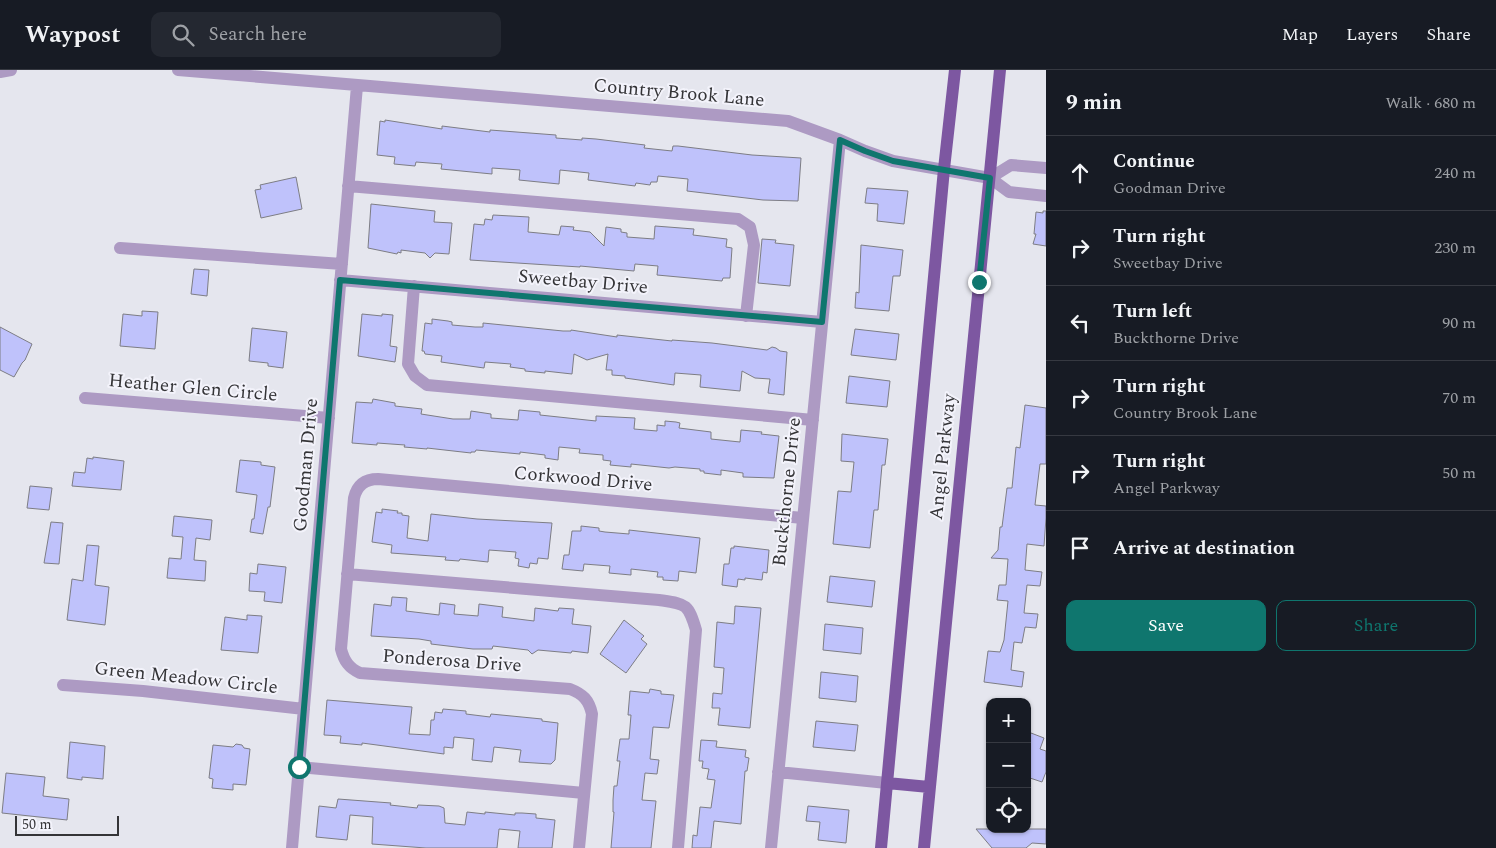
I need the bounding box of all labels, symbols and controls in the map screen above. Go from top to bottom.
search box [151,12,501,57]
text: Waypost [25,17,121,53]
text: Search here [209,20,307,49]
icon: search [169,21,197,49]
text: Map [1282,21,1318,48]
text: Layers [1346,21,1398,48]
text: Share [1426,21,1471,48]
street label: Country Brook Lane [592,71,766,115]
text: 9 min [1066,87,1122,119]
text: Walk · 680 m [1385,91,1476,115]
text: Continue [1113,147,1195,176]
icon: ahead [1066,159,1094,187]
text: 240 m [1434,161,1476,185]
text: Goodman Drive [1113,176,1226,200]
text: Turn right [1113,222,1206,251]
icon: right [1066,234,1094,262]
text: 230 m [1434,236,1476,260]
text: Sweetbay Drive [1113,251,1223,275]
street label: Sweetbay Drive [517,262,649,302]
route end [968,271,991,294]
text: Turn left [1113,297,1192,326]
icon: left [1066,309,1094,337]
text: 90 m [1442,311,1476,335]
text: Buckthorne Drive [1113,326,1239,350]
street label: Heather Glen Circle [107,366,279,410]
text: Turn right [1113,372,1206,401]
icon: right [1066,384,1094,412]
text: 70 m [1442,386,1476,410]
street label: Angel Parkway [922,392,964,522]
street label: Goodman Drive [286,397,326,533]
text: Country Brook Lane [1113,401,1258,425]
street label: Buckthorne Drive [765,416,809,568]
text: Turn right [1113,447,1206,476]
street label: Corkwood Drive [512,458,654,500]
icon: right [1066,459,1094,487]
text: 50 m [1442,461,1476,485]
text: Angel Parkway [1113,476,1220,500]
icon: arrive [1066,534,1094,562]
text: Arrive at destination [1113,534,1295,563]
button: Save [1066,600,1266,651]
button: Share [1276,600,1476,651]
street label: Ponderosa Drive [381,642,523,680]
street label: Green Meadow Circle [93,654,279,702]
map controls [986,698,1031,833]
button: + [986,698,1031,743]
button: − [986,743,1031,788]
route start [288,756,311,779]
button: locate [986,788,1031,833]
scale bar [15,813,119,836]
text: 50 m [22,814,52,835]

